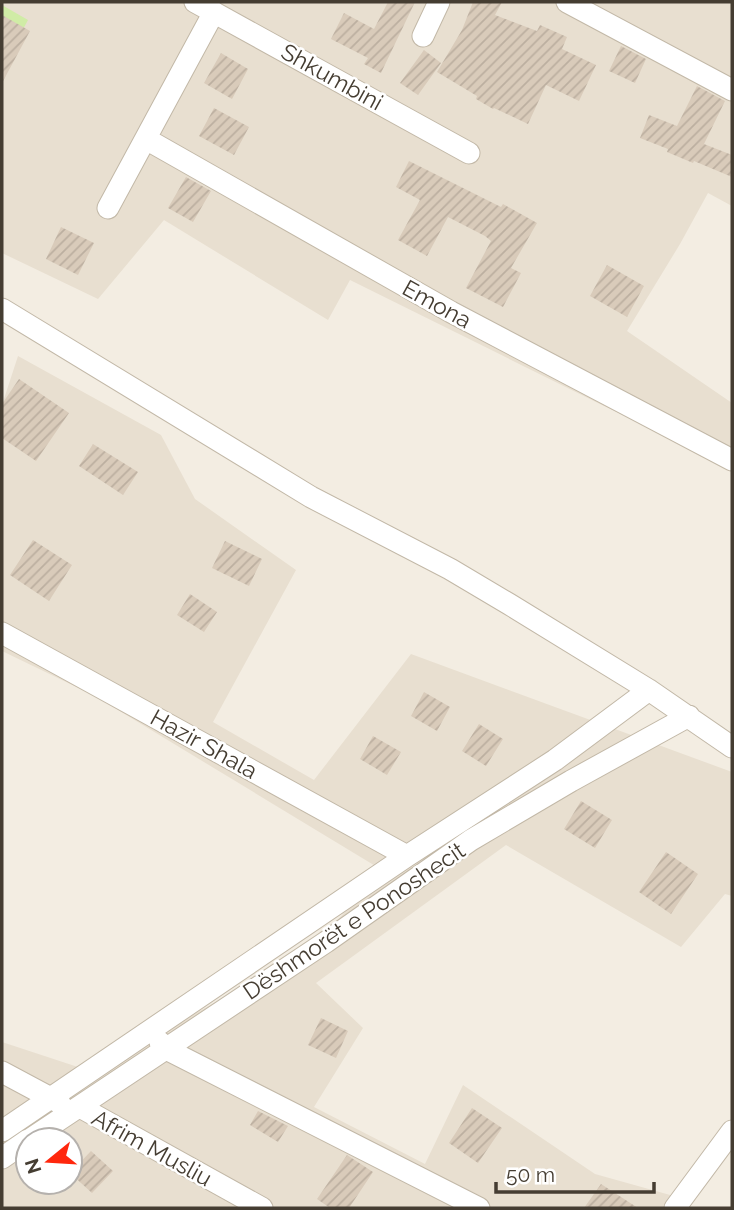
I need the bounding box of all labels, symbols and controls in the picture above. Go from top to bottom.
street label: Shkumbini [277,38,388,116]
street label: Emona [398,274,476,333]
street label: Hazir Shala [146,703,262,784]
street label: Dëshmorët e Ponoshecit [238,836,470,1005]
street label: Afrim Musliu [88,1104,217,1192]
north arrow [14,1126,84,1196]
scale bar [496,1150,654,1194]
text: N [20,1156,46,1177]
text: 50 m [506,1162,555,1187]

